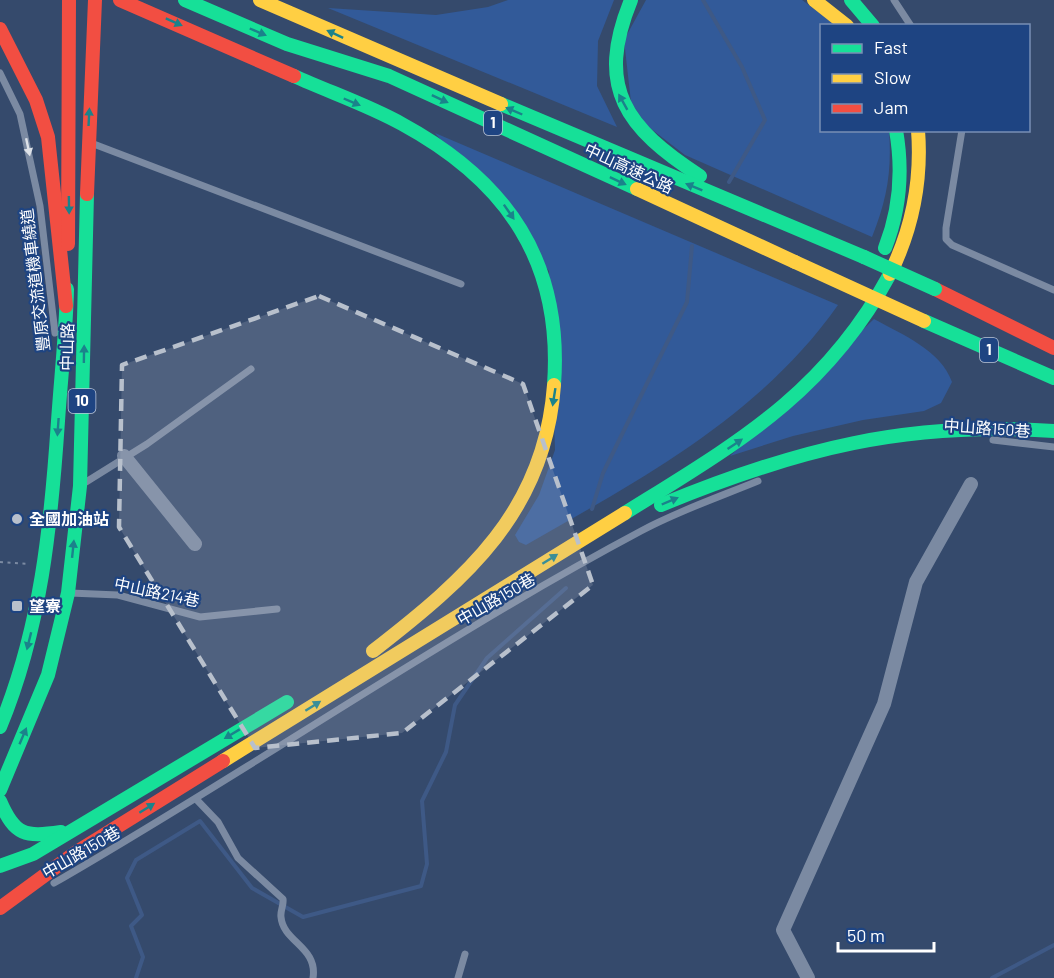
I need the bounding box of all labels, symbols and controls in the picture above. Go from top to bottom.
one-way arrow [165,18,183,27]
legend [820,24,1030,132]
one-way arrow [249,27,266,36]
one-way arrow [326,30,343,39]
text: Fast [874,36,908,58]
text: Slow [874,66,911,88]
one-way arrow [618,93,628,110]
one-way arrow [432,95,449,104]
text: Jam [874,96,908,118]
one-way arrow [343,97,361,107]
one-way arrow [505,106,523,115]
one-way arrow [85,108,94,127]
road number: 1 [484,111,502,135]
one-way arrow [23,138,33,157]
street label: 中山高速公路 [582,139,677,196]
one-way arrow [609,176,626,185]
one-way arrow [684,182,702,192]
one-way arrow [64,196,74,215]
one-way arrow [503,204,515,220]
street label: 豐原交流道機車繞道 [16,207,53,353]
street label: 中山路 [57,323,76,371]
road number: 1 [980,338,998,362]
one-way arrow [79,345,89,364]
one-way arrow [549,388,558,407]
road number: 10 [68,389,96,413]
street label: 中山路150巷 [943,415,1031,440]
one-way arrow [53,418,63,437]
one-way arrow [727,438,743,450]
one-way arrow [662,496,680,506]
place label: 全國加油站 [29,509,109,528]
marker: 全國加油站 [10,512,24,526]
one-way arrow [68,539,78,558]
one-way arrow [542,554,558,565]
street label: 中山路150巷 [453,569,538,629]
street label: 中山路214巷 [113,573,202,610]
place label: 望寮 [29,596,61,615]
marker: 望寮 [10,599,24,613]
one-way arrow [23,632,33,650]
one-way arrow [305,700,321,711]
one-way arrow [18,727,28,745]
one-way arrow [223,729,240,739]
one-way arrow [139,803,155,814]
street label: 中山路150巷 [38,822,123,882]
scale bar [838,915,934,953]
text: 50 m [847,924,885,946]

